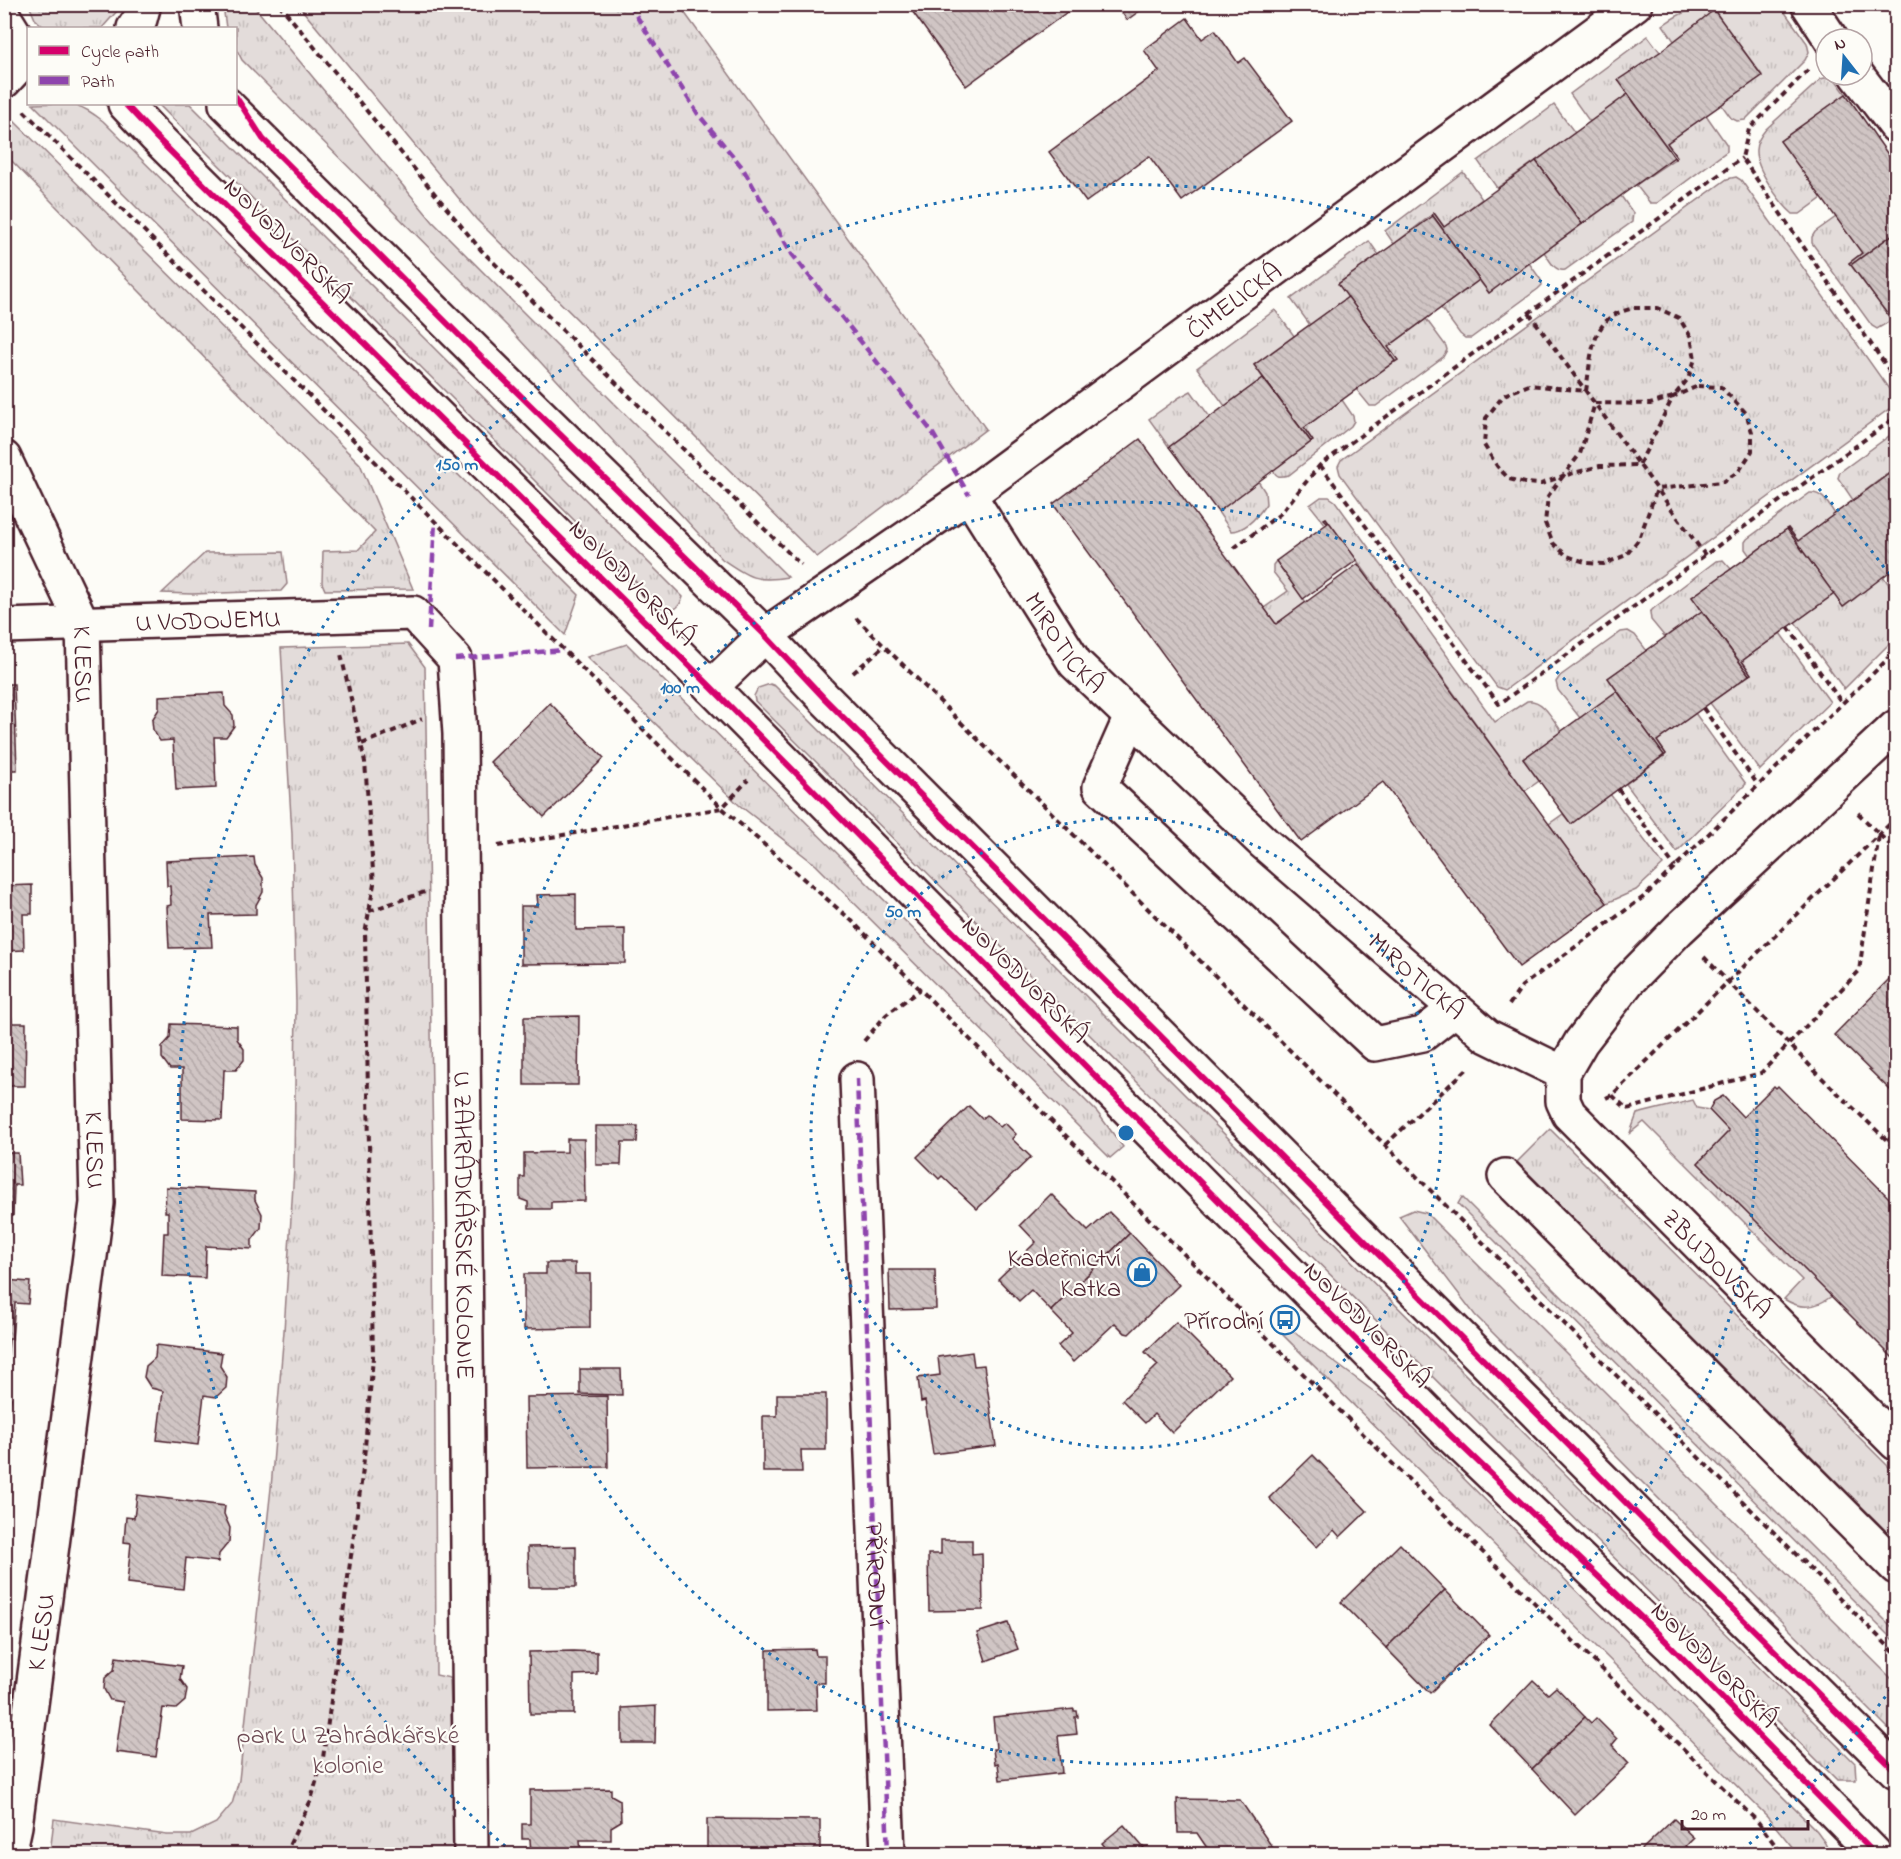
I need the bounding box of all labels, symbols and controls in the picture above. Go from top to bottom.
legend [27,27,237,105]
north arrow [1814,27,1874,87]
text: N [1832,31,1849,58]
text: Cycle path [81,40,159,66]
text: Path [81,70,115,96]
street label: NOVODVORSKÁ [213,170,358,315]
street label: ČIMELICKÁ [1179,254,1291,351]
text: 150 m [436,453,478,479]
street label: NOVODVORSKÁ [558,512,703,657]
street label: MIROTICKÁ [1013,586,1112,704]
street label: U VODOJEMU [135,601,281,644]
street label: K LESU [61,625,101,704]
text: 100 m [660,676,700,702]
text: 50 m [885,900,921,926]
street label: NOVODVORSKÁ [951,909,1096,1054]
street label: MIROTICKÁ [1358,925,1472,1031]
street label: U ZAHRÁDKÁŘSKÉ KOLONIE [441,1071,482,1380]
street label: K LESU [73,1111,113,1189]
centre of rings [1116,1123,1136,1143]
street label: ZBUDOVSKÁ [1652,1202,1779,1329]
place label: Kadeřnictví Katka [1008,1241,1121,1309]
street label: NOVODVORSKÁ [1293,1254,1438,1399]
shop icon: Kadeřnictví Katka [1126,1256,1158,1288]
place label: Přírodní [1184,1304,1264,1342]
bus stop icon: Přírodní [1269,1304,1301,1336]
street label: PŘÍRODNÍ [853,1522,895,1628]
street label: K LESU [19,1591,67,1673]
street label: NOVODVORSKÁ [1640,1594,1785,1739]
park label: park U Zahrádkářské kolonie [237,1718,460,1786]
scale bar [1682,1793,1808,1831]
text: 20 m [1691,1803,1726,1829]

